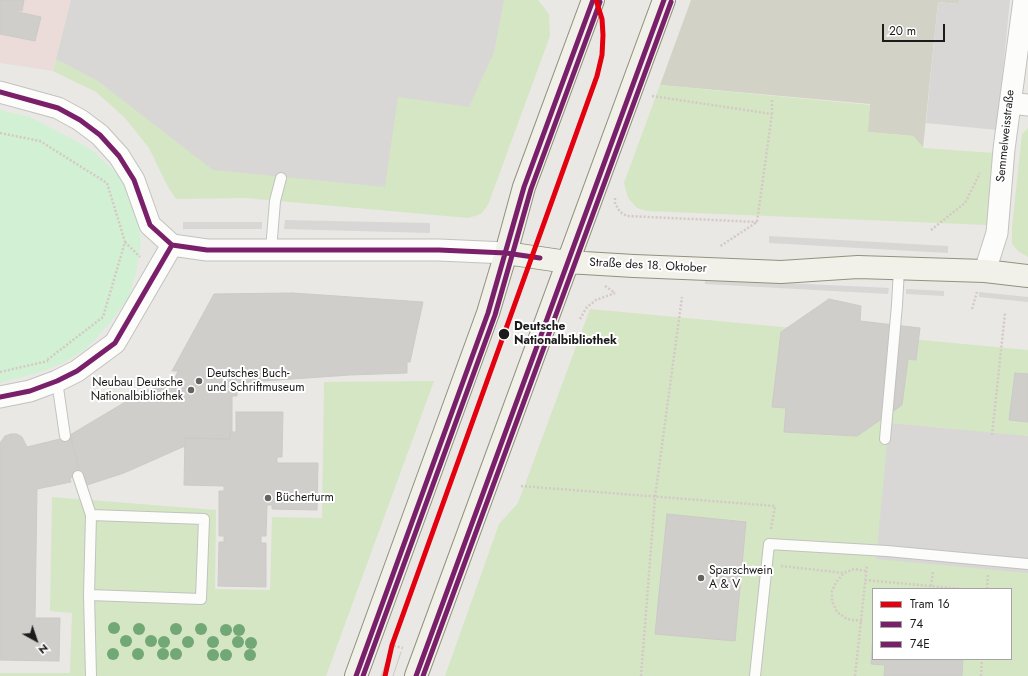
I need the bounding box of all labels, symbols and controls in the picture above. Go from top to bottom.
scale bar [884,16,947,42]
text: 20 m [889,22,916,40]
street label: Semmelweisstraße [994,89,1018,183]
street label: Straße des 18. Oktober [589,256,707,276]
place label: Deutsche Nationalbibliothek [514,320,617,348]
marker: Deutsche Nationalbibliothek [497,327,511,341]
place label: Deutsches Buch- und Schriftmuseum [207,367,305,395]
place label: Neubau Deutsche Nationalbibliothek [91,376,183,404]
marker: Deutsches Buch- und Schriftmuseum [194,376,204,386]
marker: Neubau Deutsche Nationalbibliothek [186,385,196,395]
place label: Bücherturm [276,491,334,505]
marker: Bücherturm [263,493,273,503]
place label: Sparschwein A & V [709,564,773,592]
marker: Sparschwein A & V [696,573,706,583]
legend [872,588,1012,660]
text: Tram 16 [910,595,950,613]
text: 74 [910,615,923,633]
north arrow [16,620,56,660]
text: 74E [910,635,930,653]
text: N [35,640,52,658]

